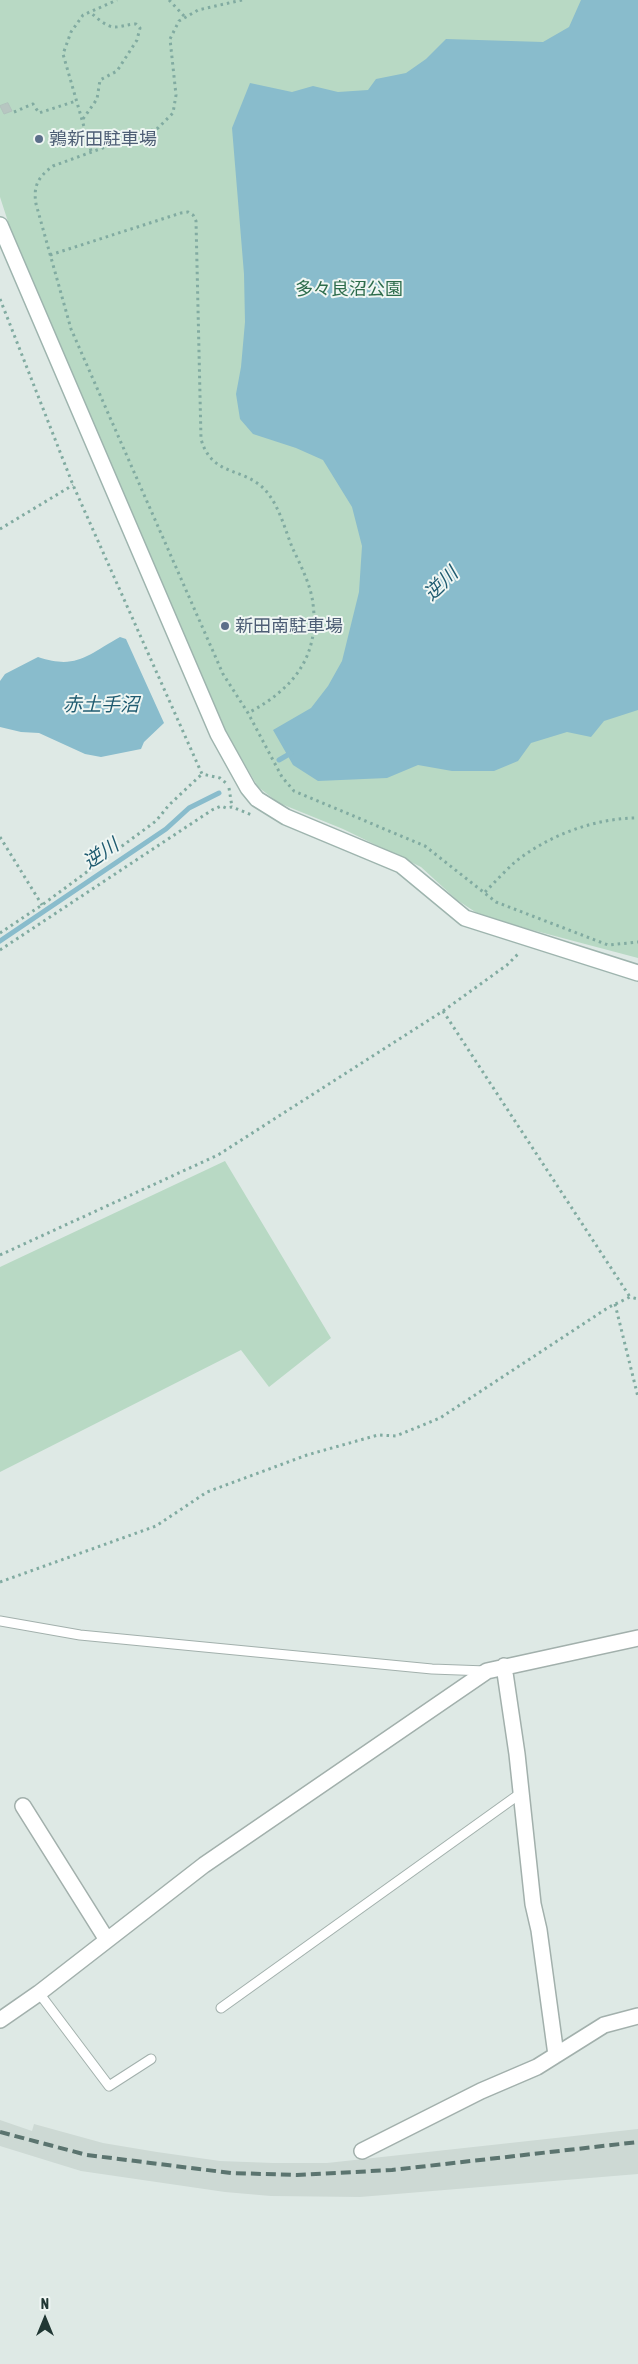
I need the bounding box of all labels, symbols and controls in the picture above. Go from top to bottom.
place label: 鶉新田駐車場 [49,128,157,150]
marker: 鶉新田駐車場 [33,133,45,145]
park label: 多々良沼公園 [295,278,403,300]
water label: 逆川 [419,563,463,605]
place label: 新田南駐車場 [235,615,343,637]
marker: 新田南駐車場 [219,620,231,632]
water label: 赤土手沼 [63,694,139,716]
water label: 逆川 [79,834,123,874]
north arrow [20,2294,70,2344]
text: N [41,2296,49,2312]

